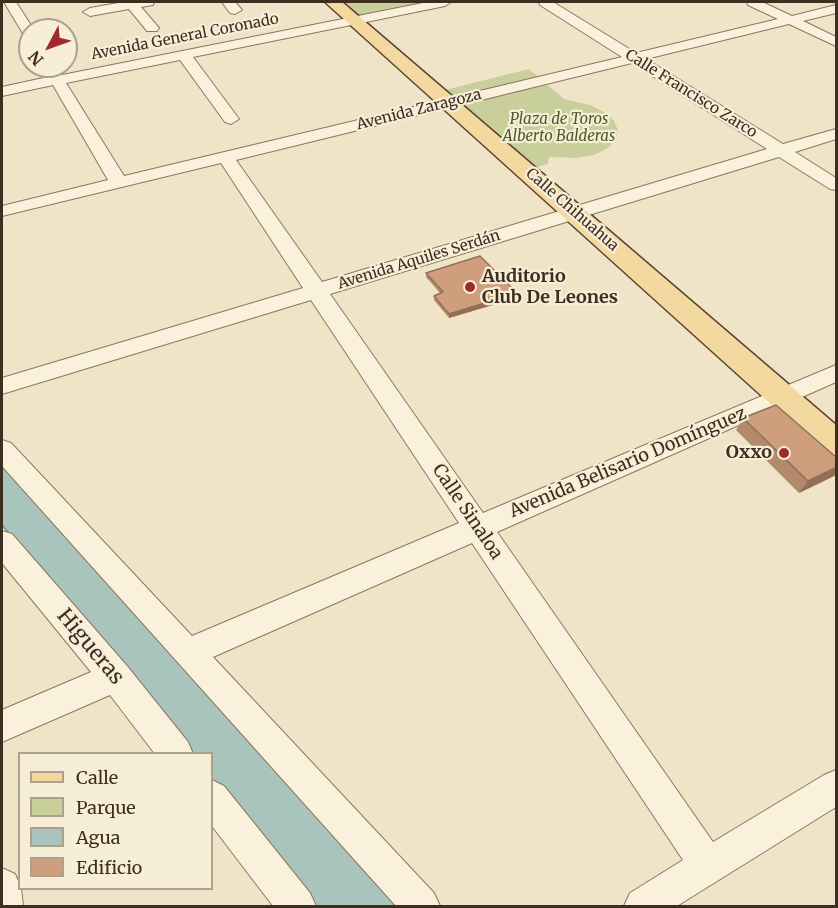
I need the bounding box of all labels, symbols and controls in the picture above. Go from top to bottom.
street label: Avenida General Coronado [90,10,280,64]
north arrow [18,18,78,78]
street label: Calle Francisco Zarco [622,46,760,142]
text: N [24,47,48,70]
street label: Avenida Zaragoza [355,86,483,134]
park label: Plaza de Toros Alberto Balderas [503,111,615,146]
street label: Calle Chihuahua [522,165,622,255]
street label: Avenida Aquiles Serdán [336,227,502,293]
place label: Auditorio Club De Leones [482,266,618,308]
marker: Auditorio Club De Leones [463,280,477,294]
street label: Avenida Belisario Domínguez [506,403,750,523]
place label: Oxxo [726,442,772,464]
marker: Oxxo [777,446,791,460]
street label: Calle Sinaloa [427,460,507,564]
street label: Higueras [51,604,129,690]
legend [18,752,213,890]
text: Calle [76,766,118,789]
text: Parque [76,796,136,819]
text: Agua [76,826,121,849]
text: Edificio [76,856,142,879]

